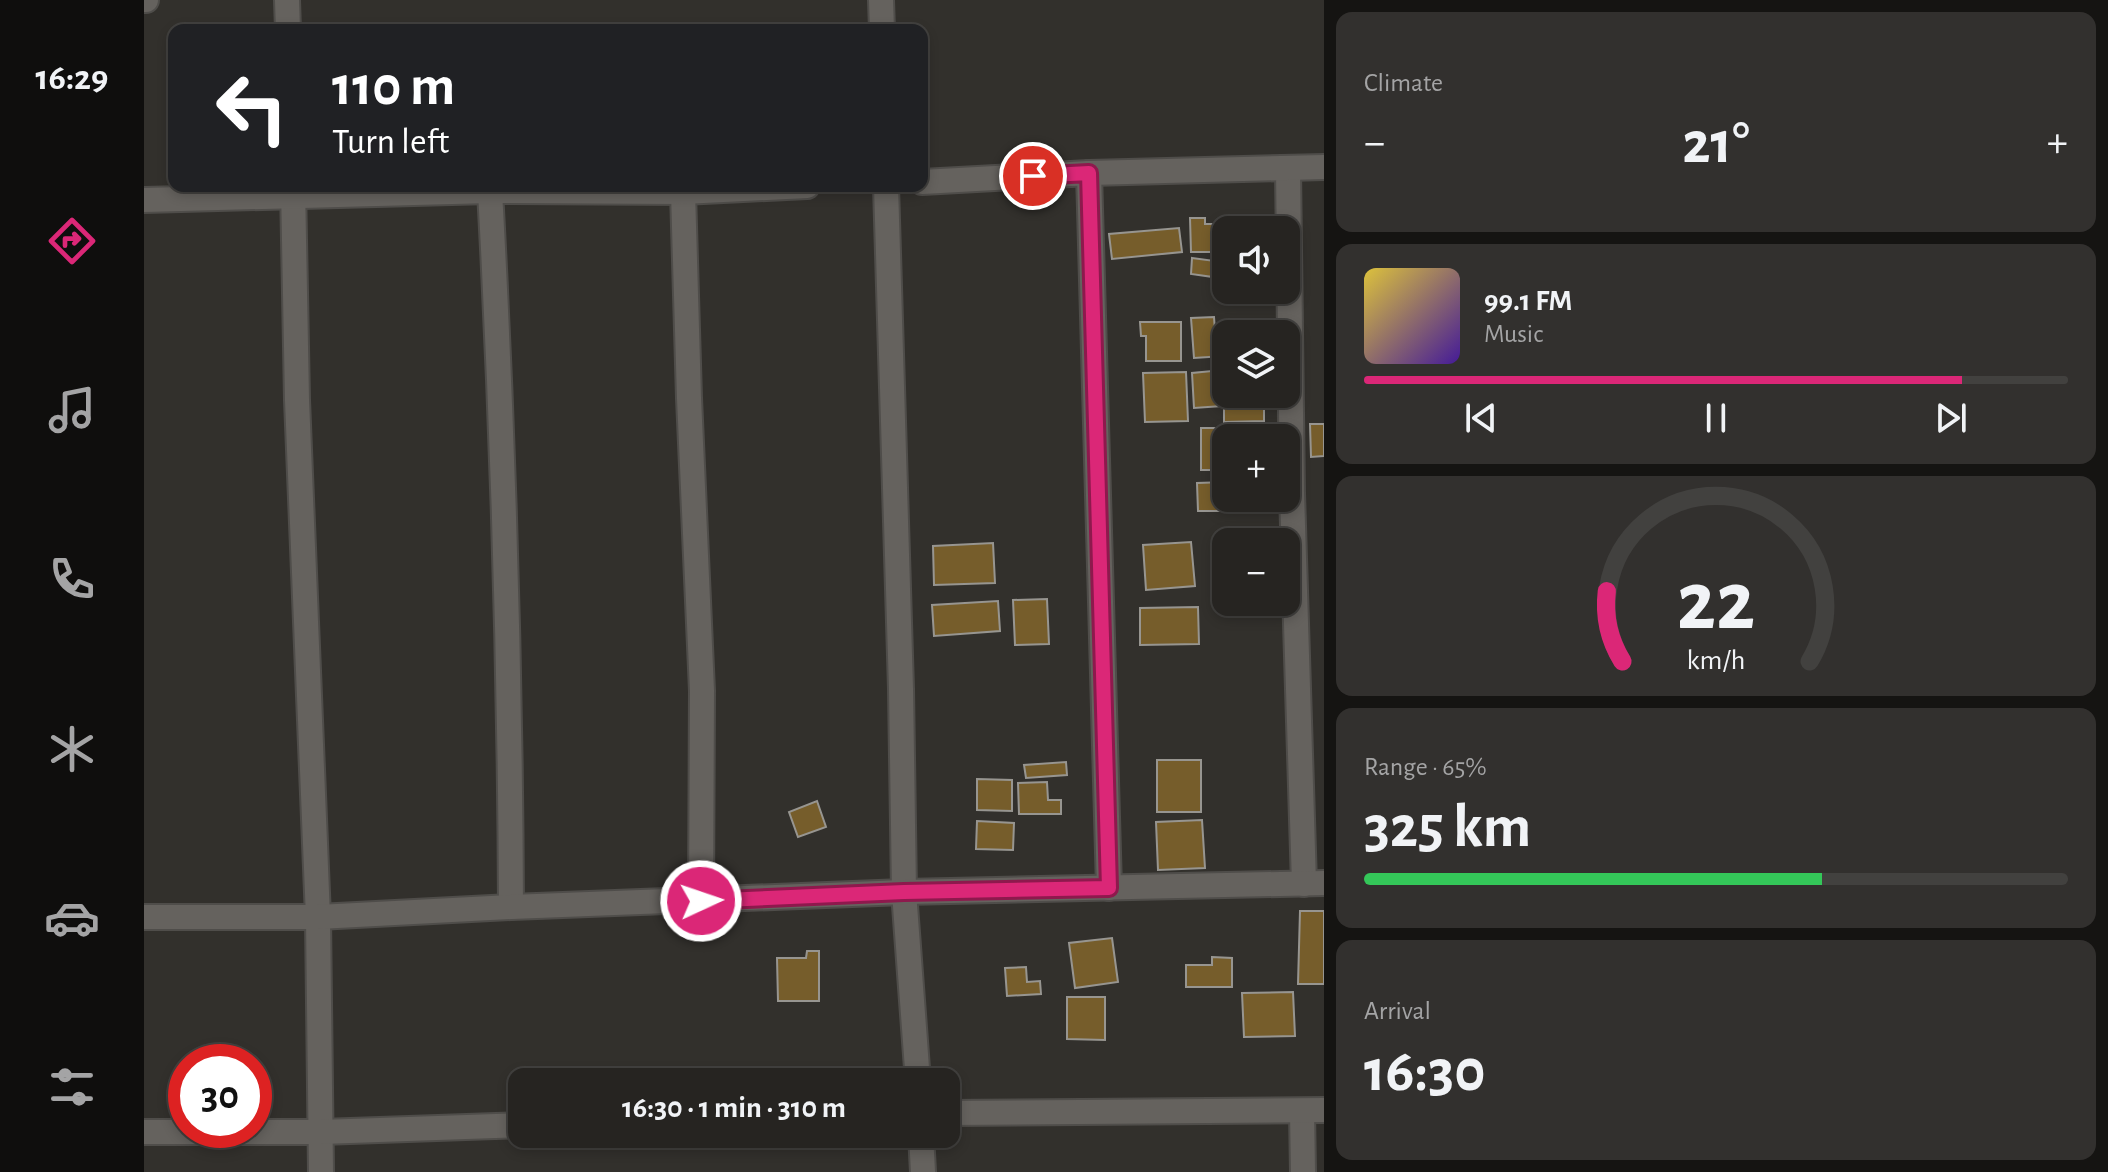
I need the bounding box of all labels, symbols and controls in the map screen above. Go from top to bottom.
icon: left [200,56,304,160]
text: 110 m [332,59,455,115]
text: 16:29 [36,60,108,96]
text: Climate [1364,70,1443,96]
text: 21° [1682,114,1750,174]
text: − [1364,121,1385,165]
text: + [2047,121,2068,165]
text: Turn left [332,124,449,160]
pin [999,142,1067,210]
icon: arrive [1011,154,1055,198]
icon: directions [44,213,100,269]
map controls [1212,216,1300,616]
button: sound [1212,216,1300,304]
text: 99.1 FM [1484,286,1572,316]
button: layers [1212,320,1300,408]
text: Music [1484,321,1543,347]
icon: music [44,382,100,438]
icon: previous [1459,396,1503,440]
icon: pause [1694,396,1738,440]
icon: next [1929,396,1973,440]
button: + [1212,424,1300,512]
button: − [1212,528,1300,616]
icon: phone [44,551,100,607]
text: 22 [1677,561,1755,645]
text: km/h [1687,646,1745,675]
icon: climate [44,721,100,777]
text: Range · 65% [1364,754,1487,780]
text: 325 km [1364,798,1531,858]
position arrow [659,859,743,943]
icon: car [44,890,100,946]
text: Arrival [1364,998,1431,1024]
text: 16:30 [1364,1042,1485,1102]
speed limit sign: 30 [168,1044,272,1148]
icon: filters [44,1059,100,1115]
text: 16:30 · 1 min · 310 m [622,1093,846,1123]

